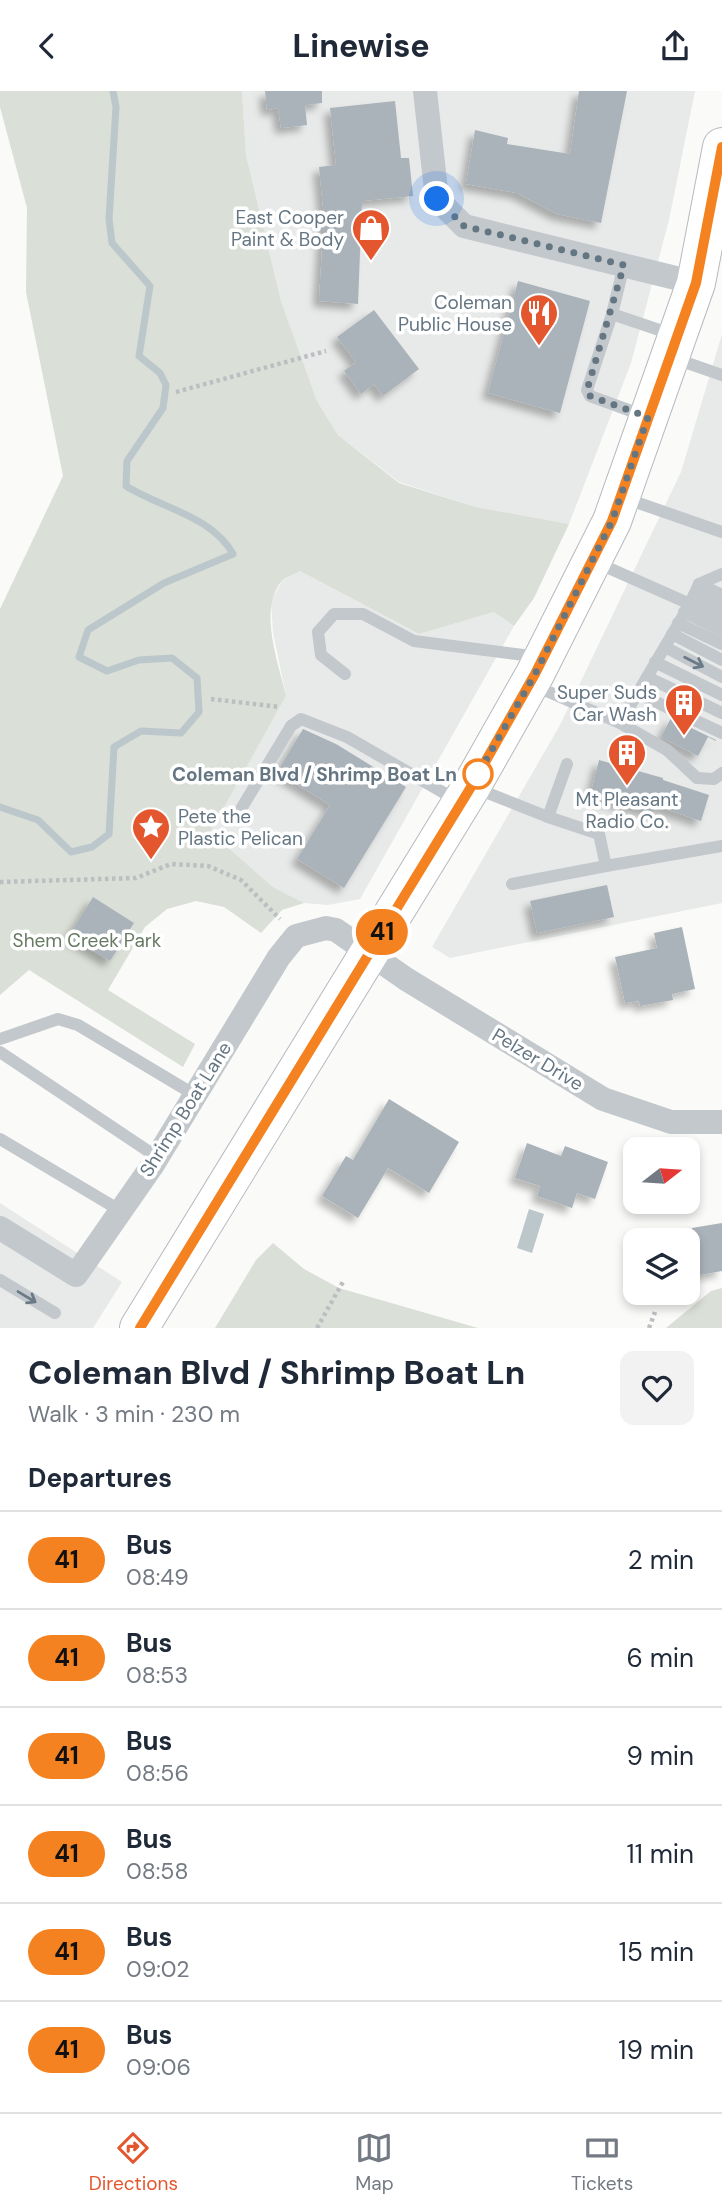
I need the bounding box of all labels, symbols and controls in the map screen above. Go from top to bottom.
text: Linewise [292,25,430,67]
icon: back [28,27,66,65]
icon: share [656,27,694,65]
your location [419,181,454,216]
place label: East Cooper Paint & Body [231,205,344,252]
shop icon: East Cooper Paint & Body [350,207,392,262]
place label: Coleman Public House [398,290,512,337]
restaurant icon: Coleman Public House [518,292,560,347]
one-way arrow [683,655,703,669]
place label: Super Suds Car Wash [557,680,657,727]
building icon: Super Suds Car Wash [663,682,705,737]
building icon: Mt Pleasant Radio Co. [606,732,648,787]
marker: Coleman Blvd / Shrimp Boat Ln [463,759,493,789]
place label: Coleman Blvd / Shrimp Boat Ln [172,762,457,787]
place label: Mt Pleasant Radio Co. [575,787,679,834]
place label: Pete the Plastic Pelican [178,804,303,851]
place icon: Pete the Plastic Pelican [130,806,172,861]
line badge: 41 [350,909,414,955]
text: 41 [370,916,394,947]
park label: Shem Creek Park [13,928,162,953]
street label: Pelzer Drive [488,1022,588,1096]
street label: Shrimp Boat Lane [134,1037,237,1182]
north arrow [623,1137,700,1215]
map controls [623,1137,700,1305]
button: layers [623,1228,700,1305]
one-way arrow [17,1290,37,1304]
text: Coleman Blvd / Shrimp Boat Ln [28,1351,525,1394]
button: heart [620,1351,694,1425]
text: Walk · 3 min · 230 m [28,1399,240,1429]
text: Departures [28,1461,172,1495]
text: Bus [126,1528,172,1562]
text: 2 min [628,1543,694,1577]
text: 41 [54,1544,79,1575]
text: 08:49 [126,1562,189,1592]
text: Bus [126,1626,172,1660]
text: 6 min [626,1641,694,1675]
text: 41 [54,1642,79,1673]
text: 08:53 [126,1660,188,1690]
text: Bus [126,1724,172,1758]
text: 9 min [626,1739,694,1773]
text: 41 [54,1740,79,1771]
text: 08:56 [126,1758,189,1788]
text: Bus [126,1822,172,1856]
text: 11 min [627,1837,694,1871]
text: 41 [54,1838,79,1869]
text: 08:58 [126,1856,188,1886]
text: Bus [126,1920,172,1954]
text: 15 min [619,1935,694,1969]
text: 41 [54,1936,79,1967]
text: 09:02 [126,1954,190,1984]
text: Bus [126,2018,172,2052]
text: 19 min [618,2033,694,2067]
text: 41 [54,2034,79,2065]
text: 09:06 [126,2052,191,2082]
tab: Directions [89,2129,178,2196]
tab: Map [355,2129,394,2196]
tab: Tickets [571,2129,633,2196]

